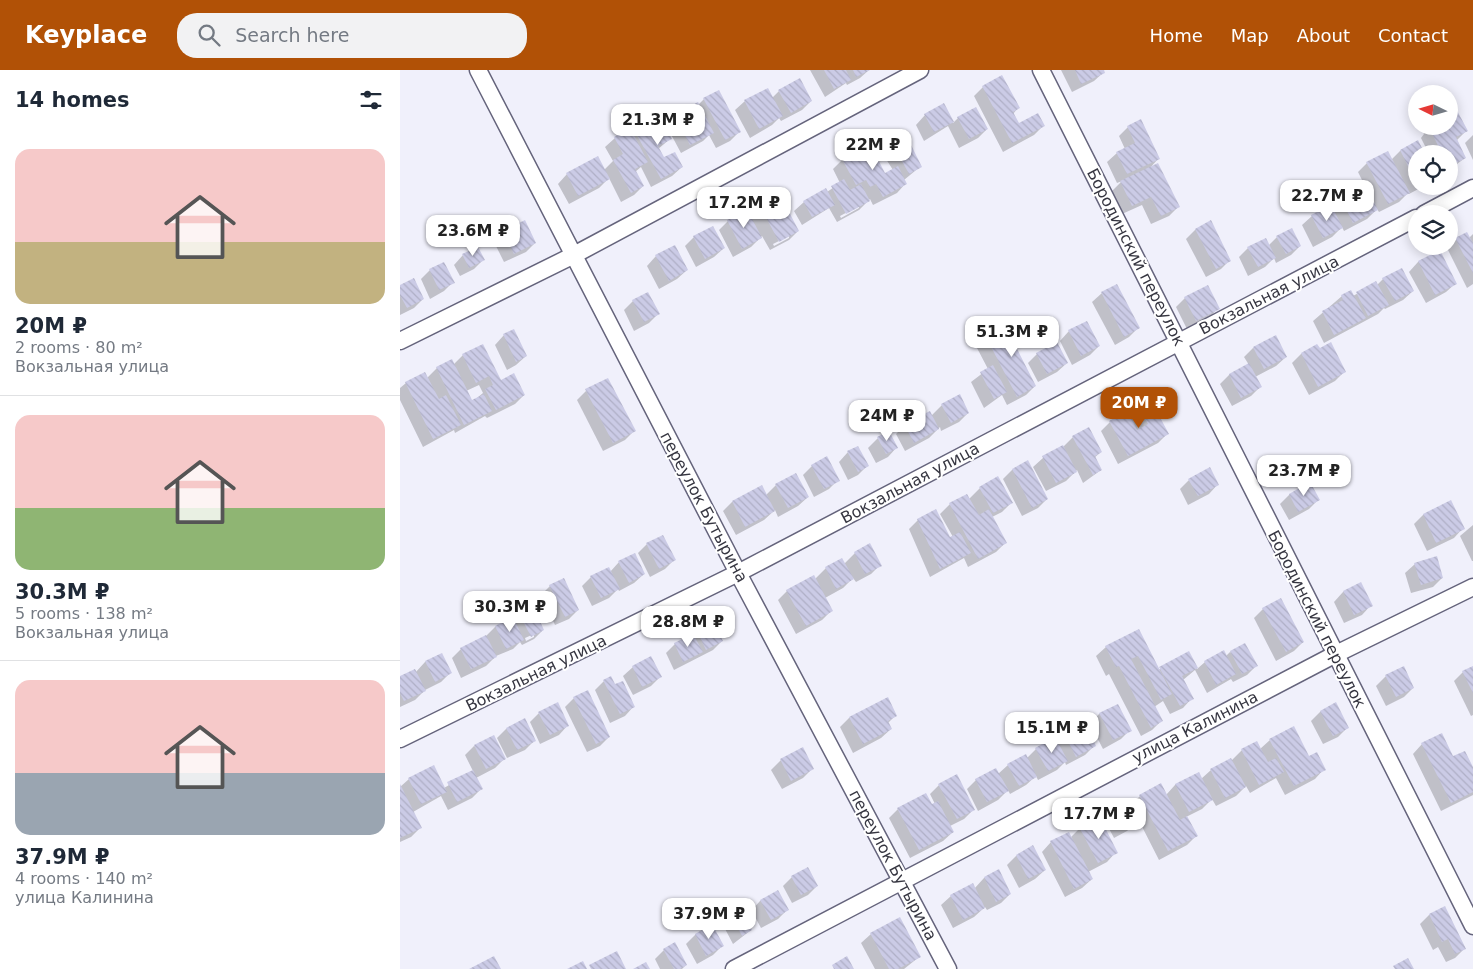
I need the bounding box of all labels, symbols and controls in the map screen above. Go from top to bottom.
search box [177,13,527,58]
text: Keyplace [25,21,147,49]
icon: search [195,21,223,49]
text: Search here [235,24,349,46]
text: Home [1150,25,1203,46]
text: Map [1231,25,1269,46]
text: About [1297,25,1350,46]
text: Contact [1378,25,1448,46]
north arrow [1408,85,1458,135]
map controls [1408,85,1458,255]
icon: filters [357,86,385,114]
text: 14 homes [15,88,130,112]
pin: 21.3M ₽ [612,104,704,146]
text: 21.3M ₽ [622,110,694,129]
pin: 22M ₽ [838,128,908,171]
text: 22M ₽ [846,135,900,154]
button: locate [1408,145,1458,195]
street label: Бородинский переулок [1083,165,1189,349]
pin: 22.7M ₽ [1281,180,1373,222]
icon: home [155,182,245,272]
pin: 17.2M ₽ [698,186,790,229]
text: 22.7M ₽ [1291,186,1363,205]
text: 17.2M ₽ [708,193,780,212]
button: layers [1408,205,1458,255]
pin: 23.6M ₽ [427,214,519,257]
text: 23.6M ₽ [437,221,509,240]
street label: Вокзальная улица [1196,252,1342,338]
text: 20M ₽ [15,314,87,338]
pin: 51.3M ₽ [966,316,1058,358]
text: 51.3M ₽ [976,322,1048,341]
text: 2 rooms · 80 m² [15,338,143,357]
text: Вокзальная улица [15,357,169,376]
pin: 20M ₽ [1104,386,1174,429]
text: 20M ₽ [1112,393,1166,412]
pin: 24M ₽ [852,400,922,442]
text: 24M ₽ [860,406,914,425]
street label: переулок Бутырина [656,428,752,586]
street label: Вокзальная улица [837,438,983,528]
icon: home [155,447,245,537]
pin: 23.7M ₽ [1258,454,1350,497]
text: 23.7M ₽ [1268,461,1340,480]
street label: Бородинский переулок [1264,527,1370,711]
text: 30.3M ₽ [15,580,110,604]
pin: 30.3M ₽ [464,590,556,633]
text: 30.3M ₽ [474,597,546,616]
text: 5 rooms · 138 m² [15,604,153,623]
pin: 28.8M ₽ [642,606,734,648]
text: 28.8M ₽ [652,612,724,631]
text: Вокзальная улица [15,623,169,642]
street label: Вокзальная улица [463,631,609,715]
street label: улица Калинина [1129,687,1261,767]
icon: home [155,712,245,802]
pin: 15.1M ₽ [1006,712,1098,754]
text: 15.1M ₽ [1016,718,1088,737]
street label: переулок Бутырина [845,786,941,944]
pin: 17.7M ₽ [1053,798,1145,840]
text: 17.7M ₽ [1063,804,1135,823]
text: 37.9M ₽ [15,845,110,869]
text: 4 rooms · 140 m² [15,869,153,888]
text: улица Калинина [15,888,154,907]
pin: 37.9M ₽ [663,898,755,940]
text: 37.9M ₽ [673,904,745,923]

